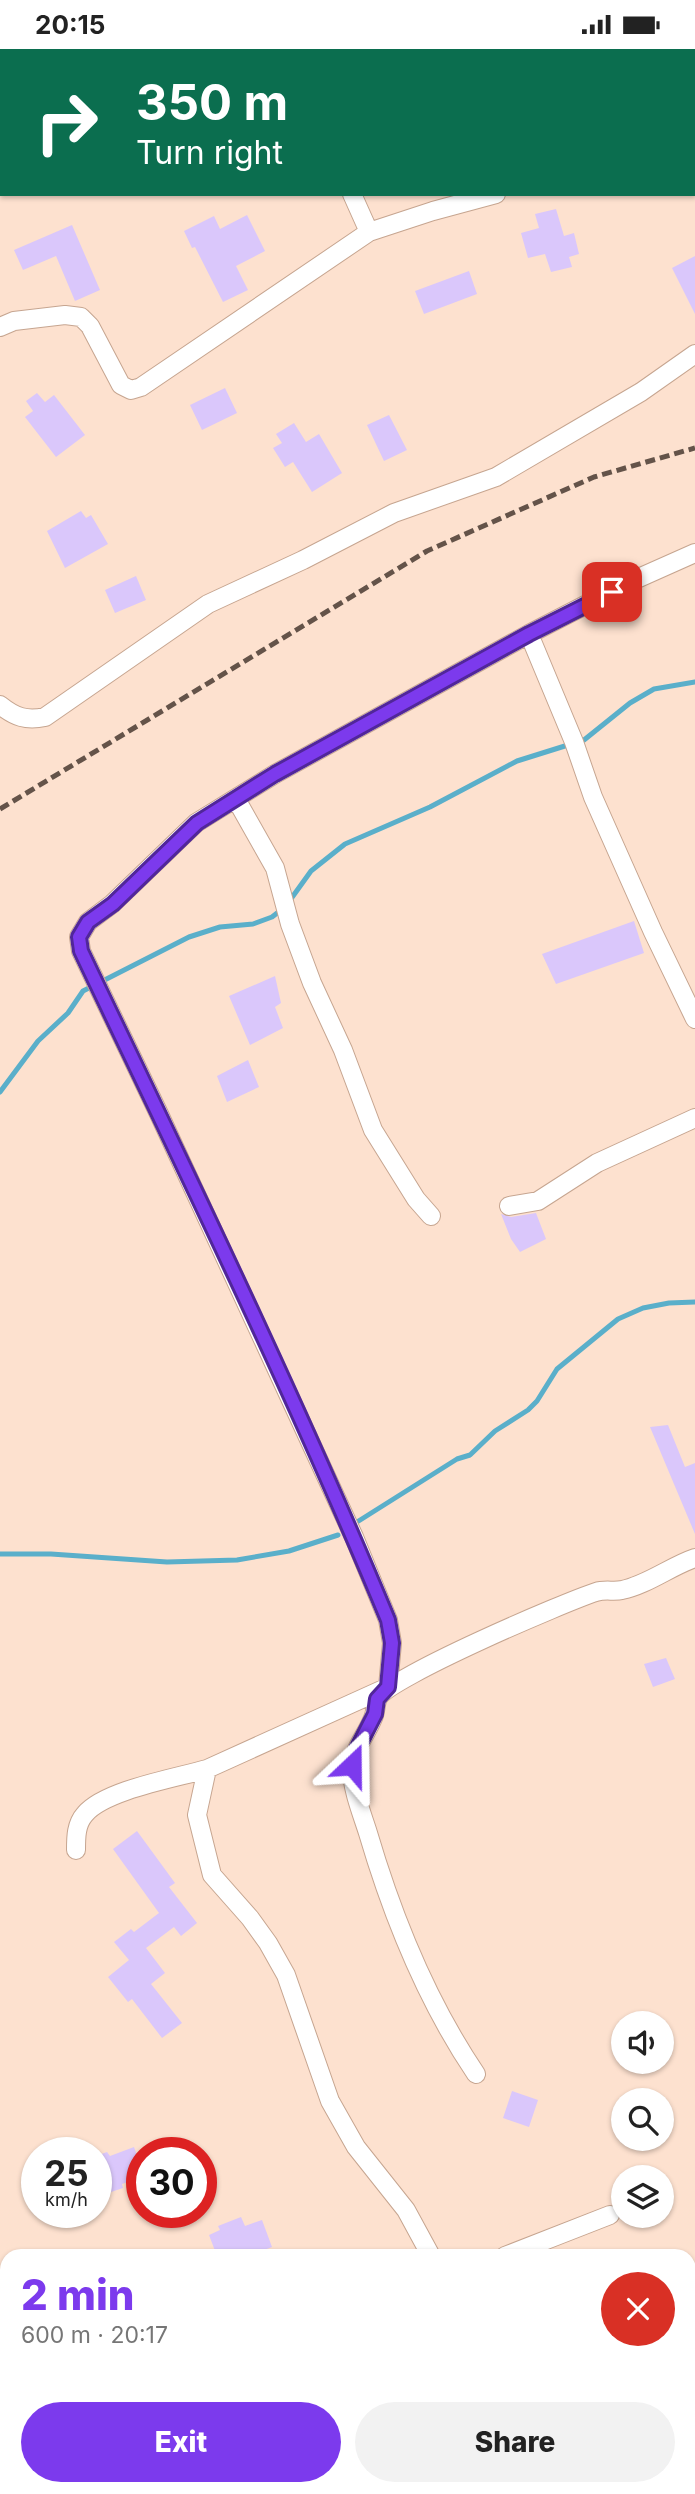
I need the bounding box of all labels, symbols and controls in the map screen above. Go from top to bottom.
text: 20:15 [35,9,105,40]
text: 350 m [136,73,288,132]
icon: right [21,77,112,168]
text: Turn right [136,133,283,172]
pin [582,562,642,622]
icon: arrive [593,573,631,611]
position arrow [315,1728,389,1802]
map controls [611,2011,674,2228]
button: sound [611,2011,674,2074]
button: search [611,2088,674,2151]
speed limit sign: 30 [126,2137,217,2228]
text: 25 [44,2152,89,2194]
button: layers [611,2165,674,2228]
text: km/h [45,2189,88,2210]
text: 2 min [21,2269,135,2320]
button: close [601,2272,675,2346]
text: 600 m · 20:17 [21,2321,168,2349]
button: Exit [21,2402,341,2482]
button: Share [355,2402,675,2482]

